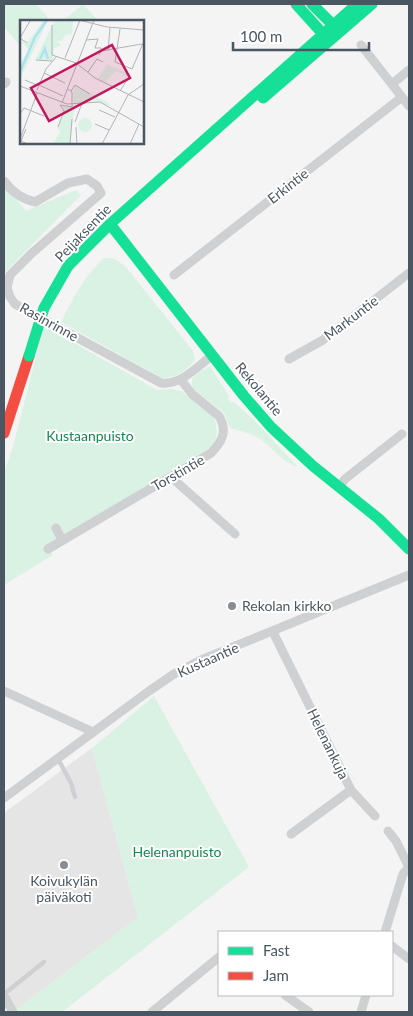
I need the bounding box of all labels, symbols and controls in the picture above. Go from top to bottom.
inset map [20,20,144,144]
scale bar [233,20,369,52]
text: 100 m [240,27,282,45]
street label: Erkintie [264,164,312,207]
street label: Peijaksentie [51,200,114,265]
street label: Markuntie [320,292,381,343]
street label: Rasinrinne [17,299,82,345]
street label: Rekolantie [232,359,287,419]
park label: Kustaanpuisto [46,427,134,444]
street label: Torstintie [148,451,207,494]
place label: Rekolan kirkko [242,597,331,614]
marker: Rekolan kirkko [226,600,238,612]
street label: Kustaantie [174,638,241,681]
street label: Helenankuja [304,706,353,782]
park label: Helenanpuisto [132,843,222,860]
marker: Koivukylän päiväkoti [58,859,70,871]
place label: Koivukylän päiväkoti [30,872,98,905]
legend [218,931,393,996]
text: Fast [263,941,290,959]
text: Jam [263,966,289,984]

